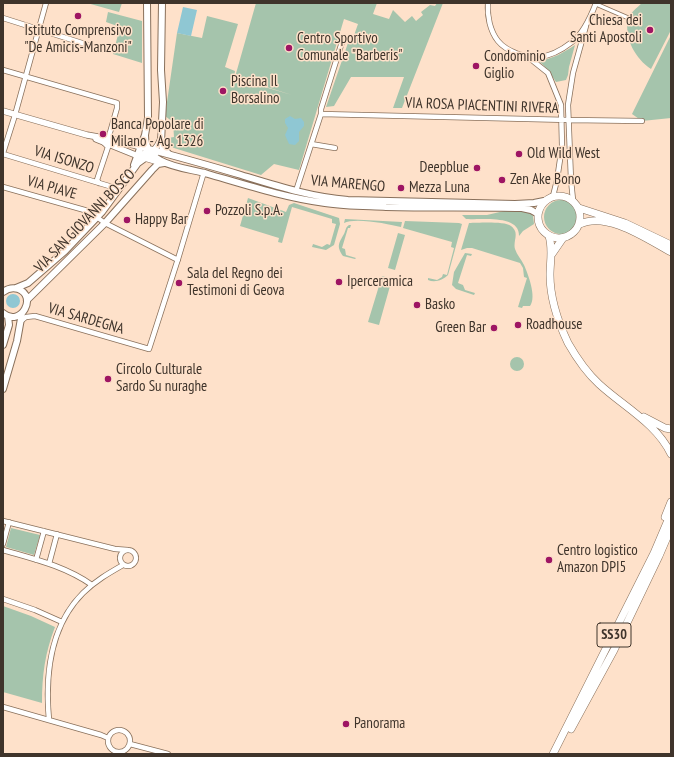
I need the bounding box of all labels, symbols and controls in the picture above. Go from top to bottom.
marker: Istituto Comprensivo "De Amicis-Manzoni" [73,11,83,21]
place label: Chiesa dei Santi Apostoli [570,12,642,47]
place label: Istituto Comprensivo "De Amicis-Manzoni" [24,22,132,57]
marker: Chiesa dei Santi Apostoli [645,25,655,35]
place label: Centro Sportivo Comunale "Barberis" [297,30,403,65]
marker: Centro Sportivo Comunale "Barberis" [284,43,294,53]
place label: Condominio Giglio [484,48,546,83]
marker: Condominio Giglio [471,61,481,71]
place label: Piscina Il Borsalino [231,73,280,108]
marker: Piscina Il Borsalino [218,86,228,96]
street label: VIA ROSA PIACENTINI RIVERA [405,94,559,118]
place label: Banca Popolare di Milano - Ag. 1326 [111,116,204,151]
marker: Banca Popolare di Milano - Ag. 1326 [98,129,108,139]
street label: VIA ISONZO [32,142,96,178]
place label: Old Wild West [527,145,600,163]
marker: Old Wild West [514,149,524,159]
place label: Deepblue [420,159,469,177]
marker: Deepblue [472,163,482,173]
street label: VIA SAN GIOVANNI BOSCO [31,165,139,277]
place label: Zen Ake Bono [510,171,581,189]
street label: VIA PIAVE [25,172,79,204]
street label: VIA MARENGO [310,172,386,196]
marker: Zen Ake Bono [497,175,507,185]
place label: Mezza Luna [409,179,470,197]
marker: Mezza Luna [396,183,406,193]
place label: Pozzoli S.p.A. [215,202,283,220]
marker: Pozzoli S.p.A. [202,206,212,216]
place label: Happy Bar [135,211,188,229]
marker: Happy Bar [122,215,132,225]
place label: Sala del Regno dei Testimoni di Geova [187,265,285,300]
place label: Iperceramica [347,273,413,291]
marker: Iperceramica [334,277,344,287]
marker: Sala del Regno dei Testimoni di Geova [174,278,184,288]
place label: Basko [425,296,455,314]
street label: VIA SARDEGNA [46,300,126,338]
marker: Basko [412,300,422,310]
place label: Roadhouse [526,316,582,334]
place label: Green Bar [435,319,486,337]
marker: Roadhouse [513,320,523,330]
marker: Green Bar [489,323,499,333]
place label: Circolo Culturale Sardo Su nuraghe [116,361,207,396]
marker: Circolo Culturale Sardo Su nuraghe [103,374,113,384]
place label: Centro logistico Amazon DPI5 [557,542,638,577]
marker: Centro logistico Amazon DPI5 [544,555,554,565]
road number: SS30 [597,623,631,647]
place label: Panorama [354,715,405,733]
marker: Panorama [341,719,351,729]

